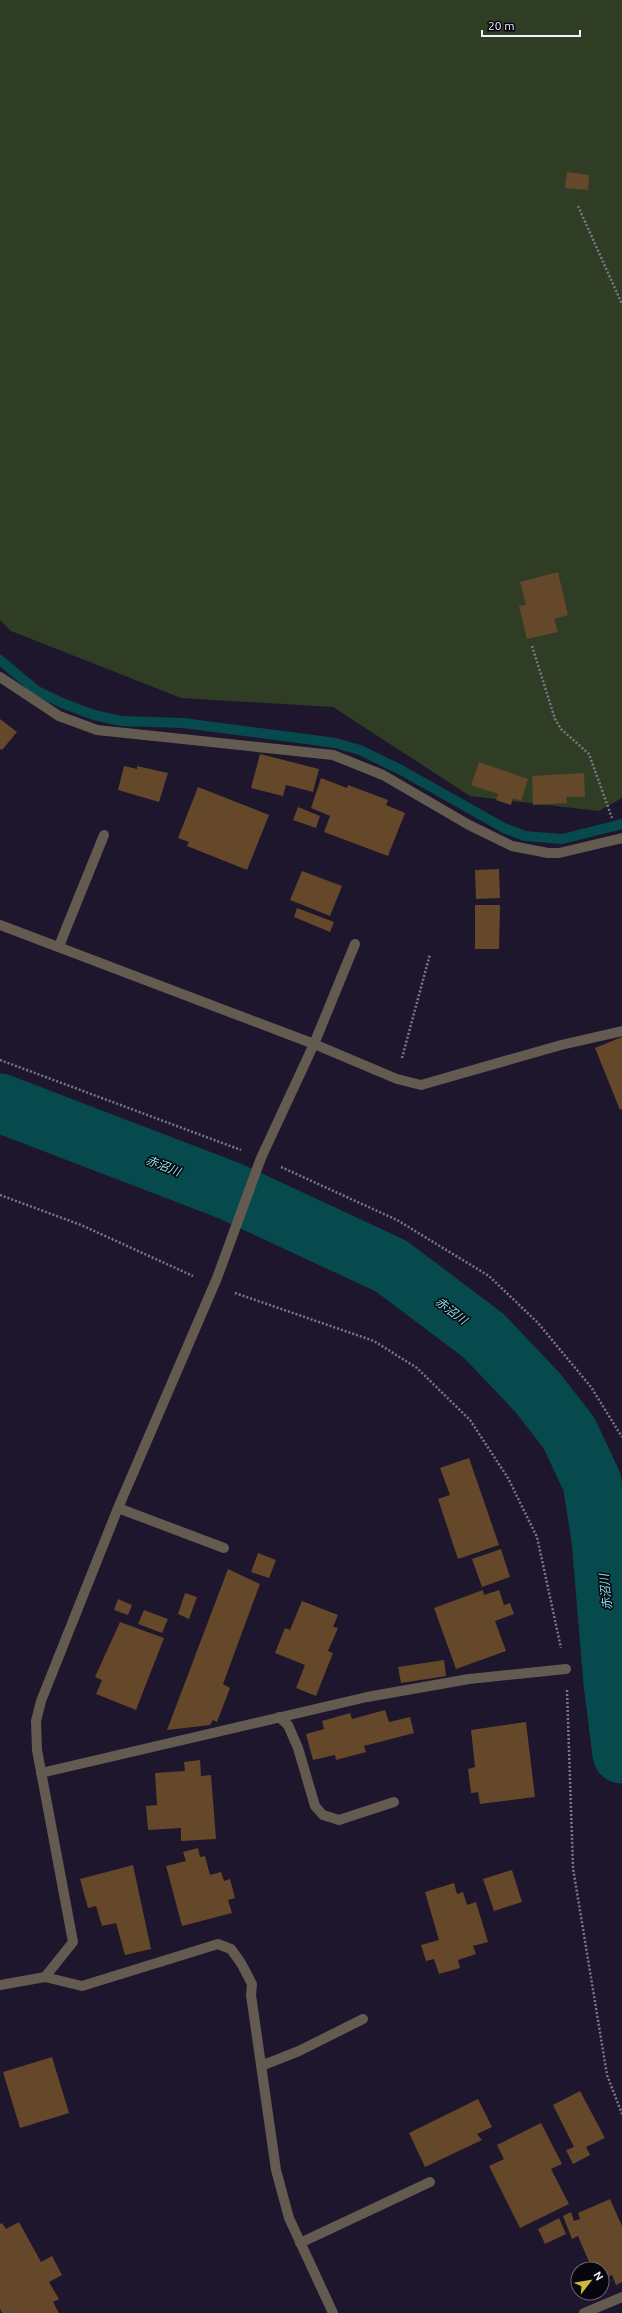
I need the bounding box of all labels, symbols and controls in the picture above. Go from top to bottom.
scale bar [482,12,580,38]
text: 20 m [488,19,515,32]
water label: 赤沼川 [144,1153,184,1179]
water label: 赤沼川 [433,1295,471,1328]
water label: 赤沼川 [597,1571,614,1611]
north arrow [570,2261,610,2301]
text: N [591,2269,606,2282]

